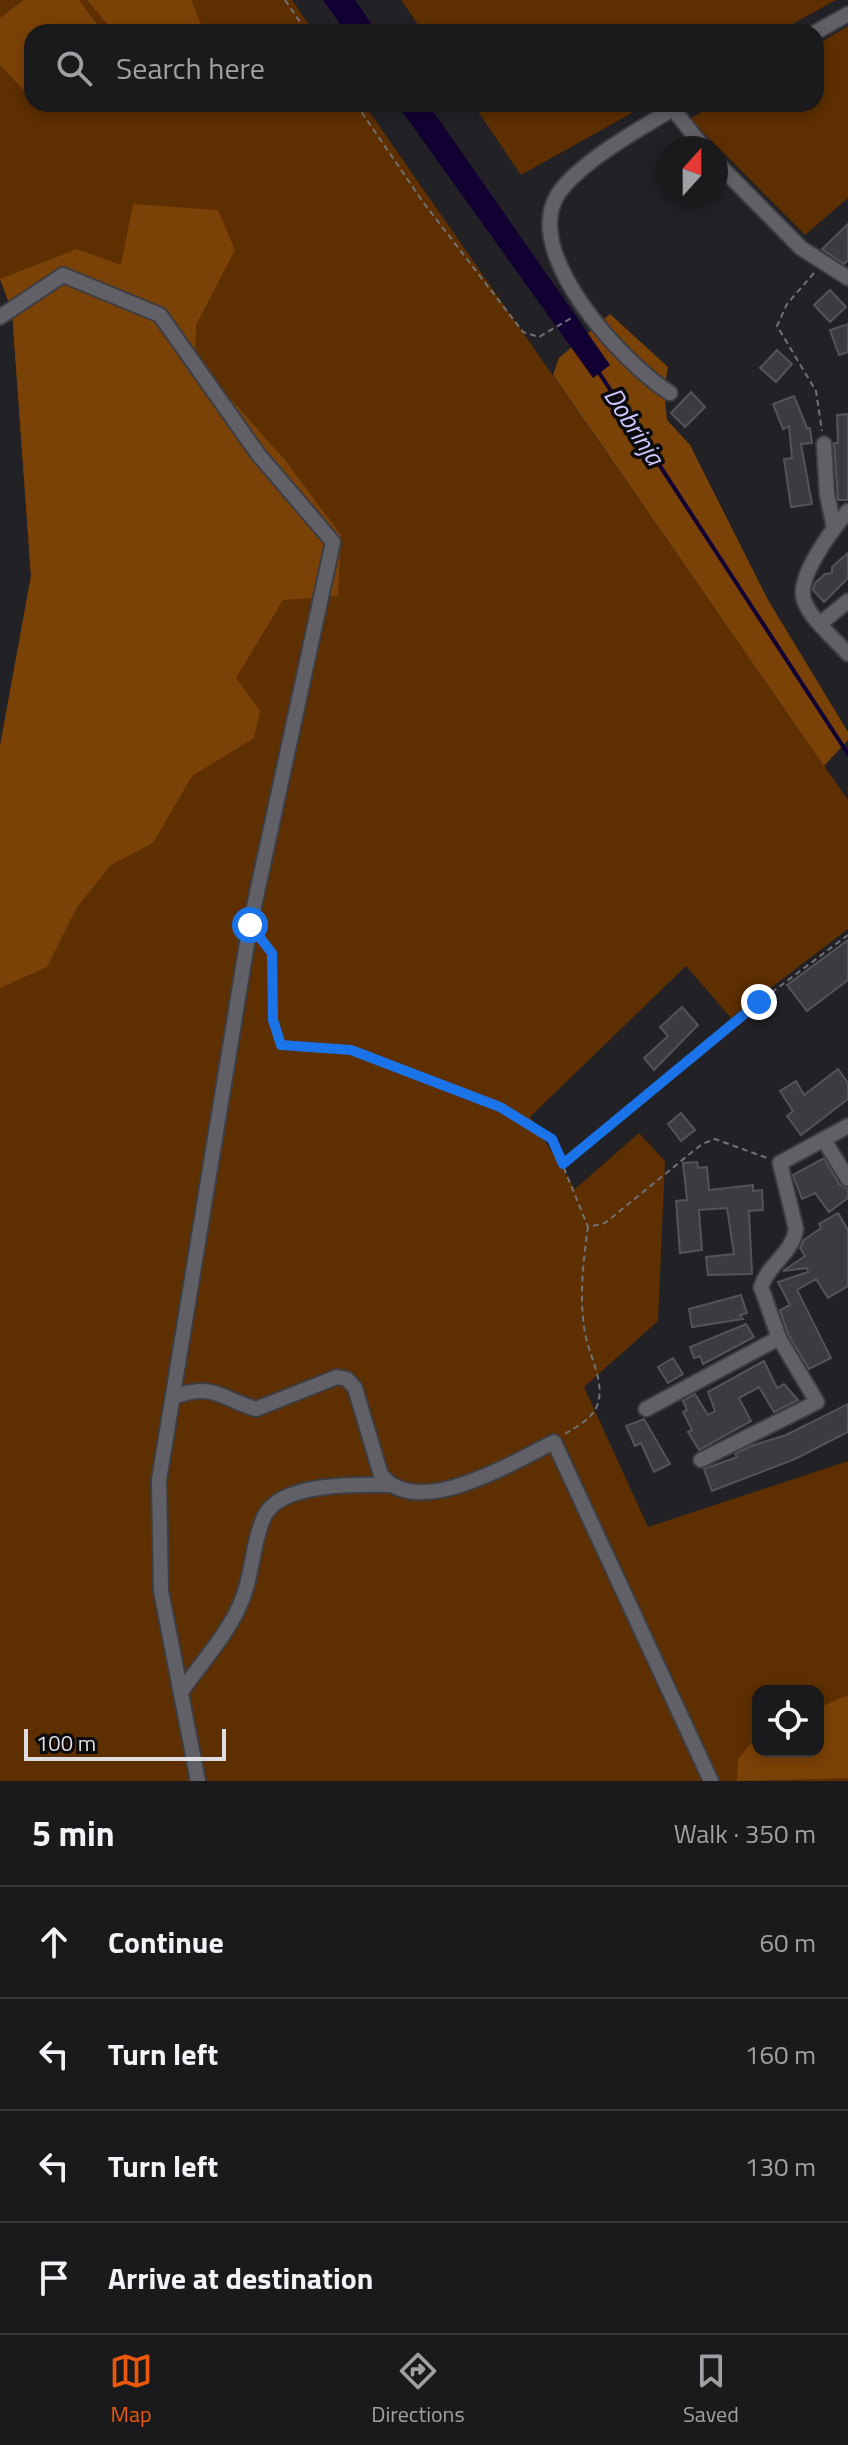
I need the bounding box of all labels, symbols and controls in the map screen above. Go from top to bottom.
search box [24,24,824,112]
text: Search here [116,45,265,91]
icon: search [52,46,96,90]
north arrow [656,136,728,208]
water label: Dobrinja [595,379,675,474]
route start [232,907,268,943]
route end [741,984,777,1020]
map controls [752,1685,824,1757]
button: locate [752,1685,824,1757]
scale bar [24,1725,226,1761]
text: 100 m [36,1726,96,1760]
text: 5 min [32,1807,115,1859]
text: Walk · 350 m [674,1814,816,1853]
text: Continue [108,1919,224,1965]
icon: ahead [32,1920,76,1964]
text: 60 m [759,1923,816,1962]
text: Turn left [108,2031,218,2077]
icon: left [32,2032,76,2076]
text: 160 m [745,2035,816,2074]
text: Turn left [108,2143,218,2189]
icon: left [32,2144,76,2188]
text: 130 m [745,2147,816,2186]
text: Arrive at destination [108,2255,373,2301]
icon: arrive [32,2256,76,2300]
tab: Map [109,2349,153,2431]
tab: Directions [371,2349,465,2431]
tab: Saved [683,2349,739,2431]

